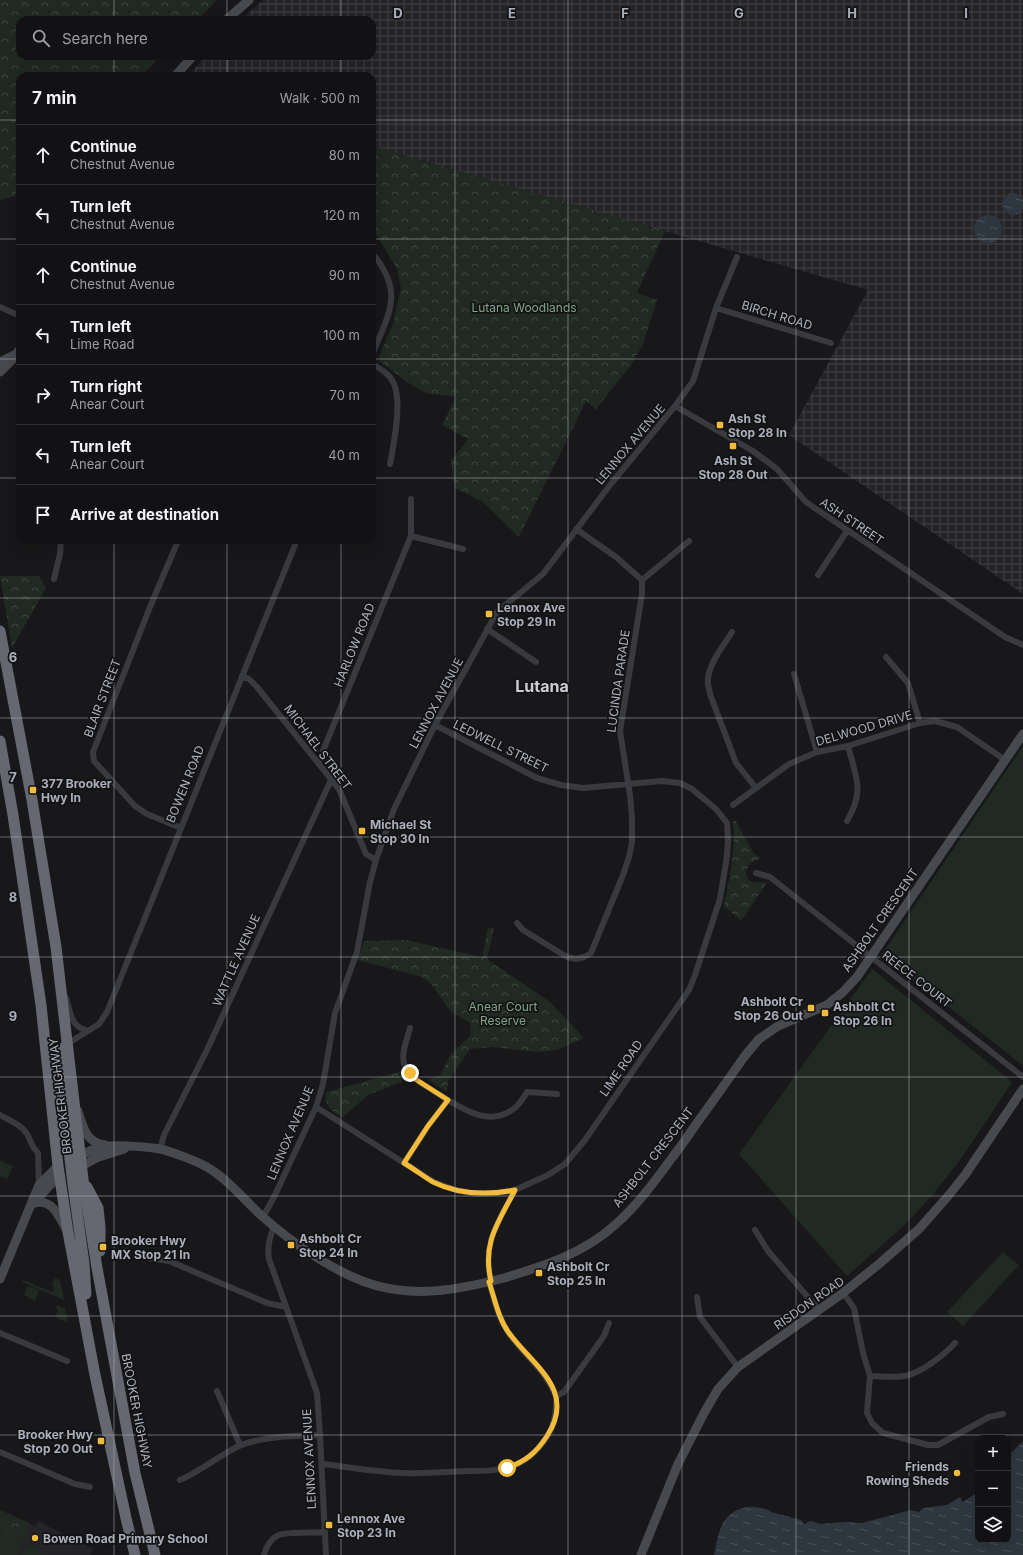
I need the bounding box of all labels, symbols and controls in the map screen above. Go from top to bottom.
text: D [393,5,403,21]
text: E [508,5,516,21]
text: F [621,5,629,21]
text: G [734,5,744,21]
text: H [847,5,857,21]
text: I [964,5,968,21]
search box [16,16,376,60]
icon: search [30,27,52,49]
text: Search here [62,29,148,48]
text: 7 min [32,88,77,108]
text: Walk · 500 m [280,90,360,106]
text: Continue [70,137,137,156]
icon: ahead [32,144,54,166]
text: 80 m [329,147,360,163]
text: Chestnut Avenue [70,156,175,172]
text: Turn left [70,197,131,216]
icon: left [32,204,54,226]
text: 120 m [324,207,360,223]
text: Chestnut Avenue [70,216,175,232]
text: Continue [70,257,137,276]
icon: ahead [32,264,54,286]
text: 90 m [329,267,360,283]
text: Chestnut Avenue [70,276,175,292]
street label: BIRCH ROAD [740,297,814,333]
park label: Lutana Woodlands [471,300,577,315]
text: Turn left [70,317,131,336]
icon: left [32,324,54,346]
text: 100 m [323,327,360,343]
text: Lime Road [70,336,134,352]
text: Turn right [70,377,142,396]
icon: right [32,384,54,406]
text: 70 m [330,387,360,403]
text: Anear Court [70,396,145,412]
street label: LENNOX AVENUE [592,401,668,487]
place label: Ash St Stop 28 In [728,411,787,440]
marker: Ash St Stop 28 In [715,420,725,430]
text: Turn left [70,437,131,456]
marker: Ash St Stop 28 Out [728,441,738,451]
icon: left [32,444,54,466]
text: 40 m [328,447,360,463]
place label: Ash St Stop 28 Out [698,453,768,482]
text: Anear Court [70,456,145,472]
street label: ASH STREET [817,494,887,548]
icon: arrive [32,504,54,526]
text: Arrive at destination [70,505,219,524]
place label: Lennox Ave Stop 29 In [497,600,565,629]
street label: HARLOW ROAD [330,601,378,689]
marker: Lennox Ave Stop 29 In [484,609,494,619]
street label: LUCINDA PARADE [603,629,633,733]
text: 6 [9,649,17,665]
street label: LENNOX AVENUE [406,655,466,751]
street label: BLAIR STREET [80,657,124,739]
district label: Lutana [515,676,569,696]
street label: MICHAEL STREET [281,701,355,793]
street label: DELWOOD DRIVE [814,707,914,749]
street label: LEDWELL STREET [451,716,551,776]
street label: BOWEN ROAD [163,743,207,825]
text: 7 [9,769,17,785]
place label: 377 Brooker Hwy In [41,776,112,805]
marker: 377 Brooker Hwy In [28,785,38,795]
place label: Michael St Stop 30 In [370,817,432,846]
marker: Michael St Stop 30 In [357,826,367,836]
street label: ASHBOLT CRESCENT [839,865,922,975]
text: 8 [9,889,17,905]
street label: WATTLE AVENUE [209,912,263,1008]
street label: REECE COURT [879,947,955,1011]
place label: Ashbolt Cr Stop 26 Out [734,994,804,1023]
park label: Anear Court Reserve [469,999,537,1028]
place label: Ashbolt Ct Stop 26 In [833,999,895,1028]
marker: Ashbolt Cr Stop 26 Out [806,1003,816,1013]
text: 9 [9,1008,17,1024]
marker: Ashbolt Ct Stop 26 In [820,1008,830,1018]
street label: BROOKER HIGHWAY [45,1037,75,1155]
street label: LIME ROAD [596,1037,646,1099]
route end [401,1064,419,1082]
street label: LENNOX AVENUE [263,1084,317,1182]
street label: ASHBOLT CRESCENT [609,1104,697,1210]
place label: Ashbolt Cr Stop 24 In [299,1231,361,1260]
place label: Brooker Hwy MX Stop 21 In [111,1233,190,1262]
marker: Ashbolt Cr Stop 24 In [286,1240,296,1250]
marker: Brooker Hwy MX Stop 21 In [98,1242,108,1252]
place label: Ashbolt Cr Stop 25 In [547,1259,609,1288]
marker: Ashbolt Cr Stop 25 In [534,1268,544,1278]
street label: RISDON ROAD [771,1273,847,1333]
street label: BROOKER HIGHWAY [118,1352,156,1470]
street label: LENNOX AVENUE [299,1408,319,1510]
place label: Brooker Hwy Stop 20 Out [18,1427,94,1456]
map controls [975,1435,1011,1543]
button: + [975,1435,1011,1471]
marker: Brooker Hwy Stop 20 Out [96,1436,106,1446]
route start [498,1459,516,1477]
place label: Friends Rowing Sheds [866,1459,949,1488]
marker: Friends Rowing Sheds [952,1468,962,1478]
button: − [975,1471,1011,1507]
button: layers [975,1507,1011,1543]
place label: Lennox Ave Stop 23 In [337,1511,405,1540]
marker: Lennox Ave Stop 23 In [324,1520,334,1530]
place label: Bowen Road Primary School [43,1531,208,1546]
marker: Bowen Road Primary School [30,1533,40,1543]

